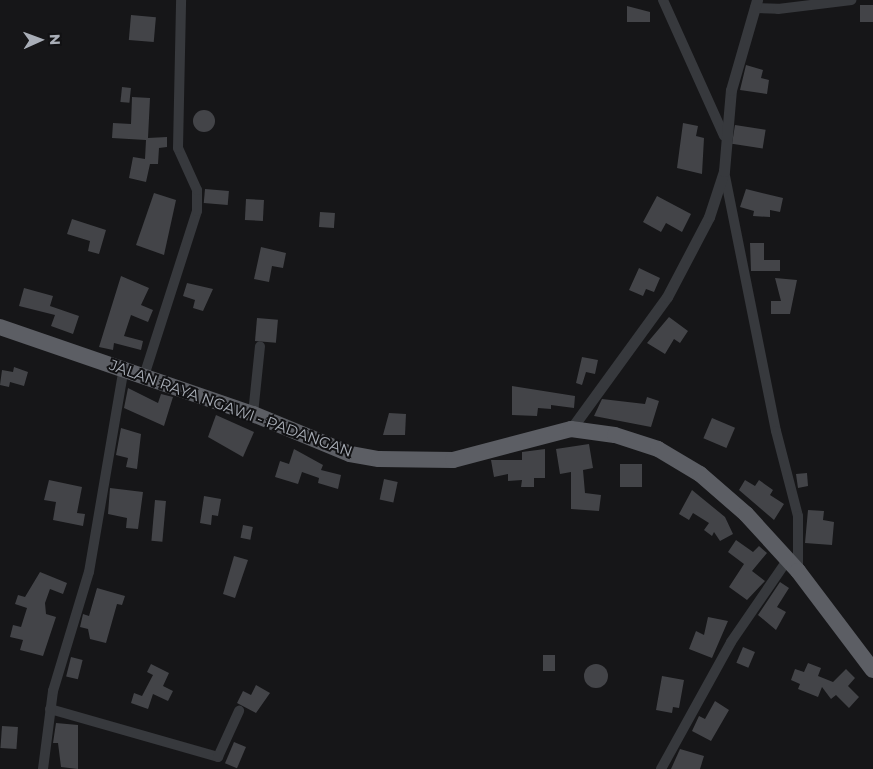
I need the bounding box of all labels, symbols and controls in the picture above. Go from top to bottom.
north arrow [15,15,65,65]
text: N [46,34,64,45]
street label: JALAN RAYA NGAWI - PADANGAN [107,356,355,460]

